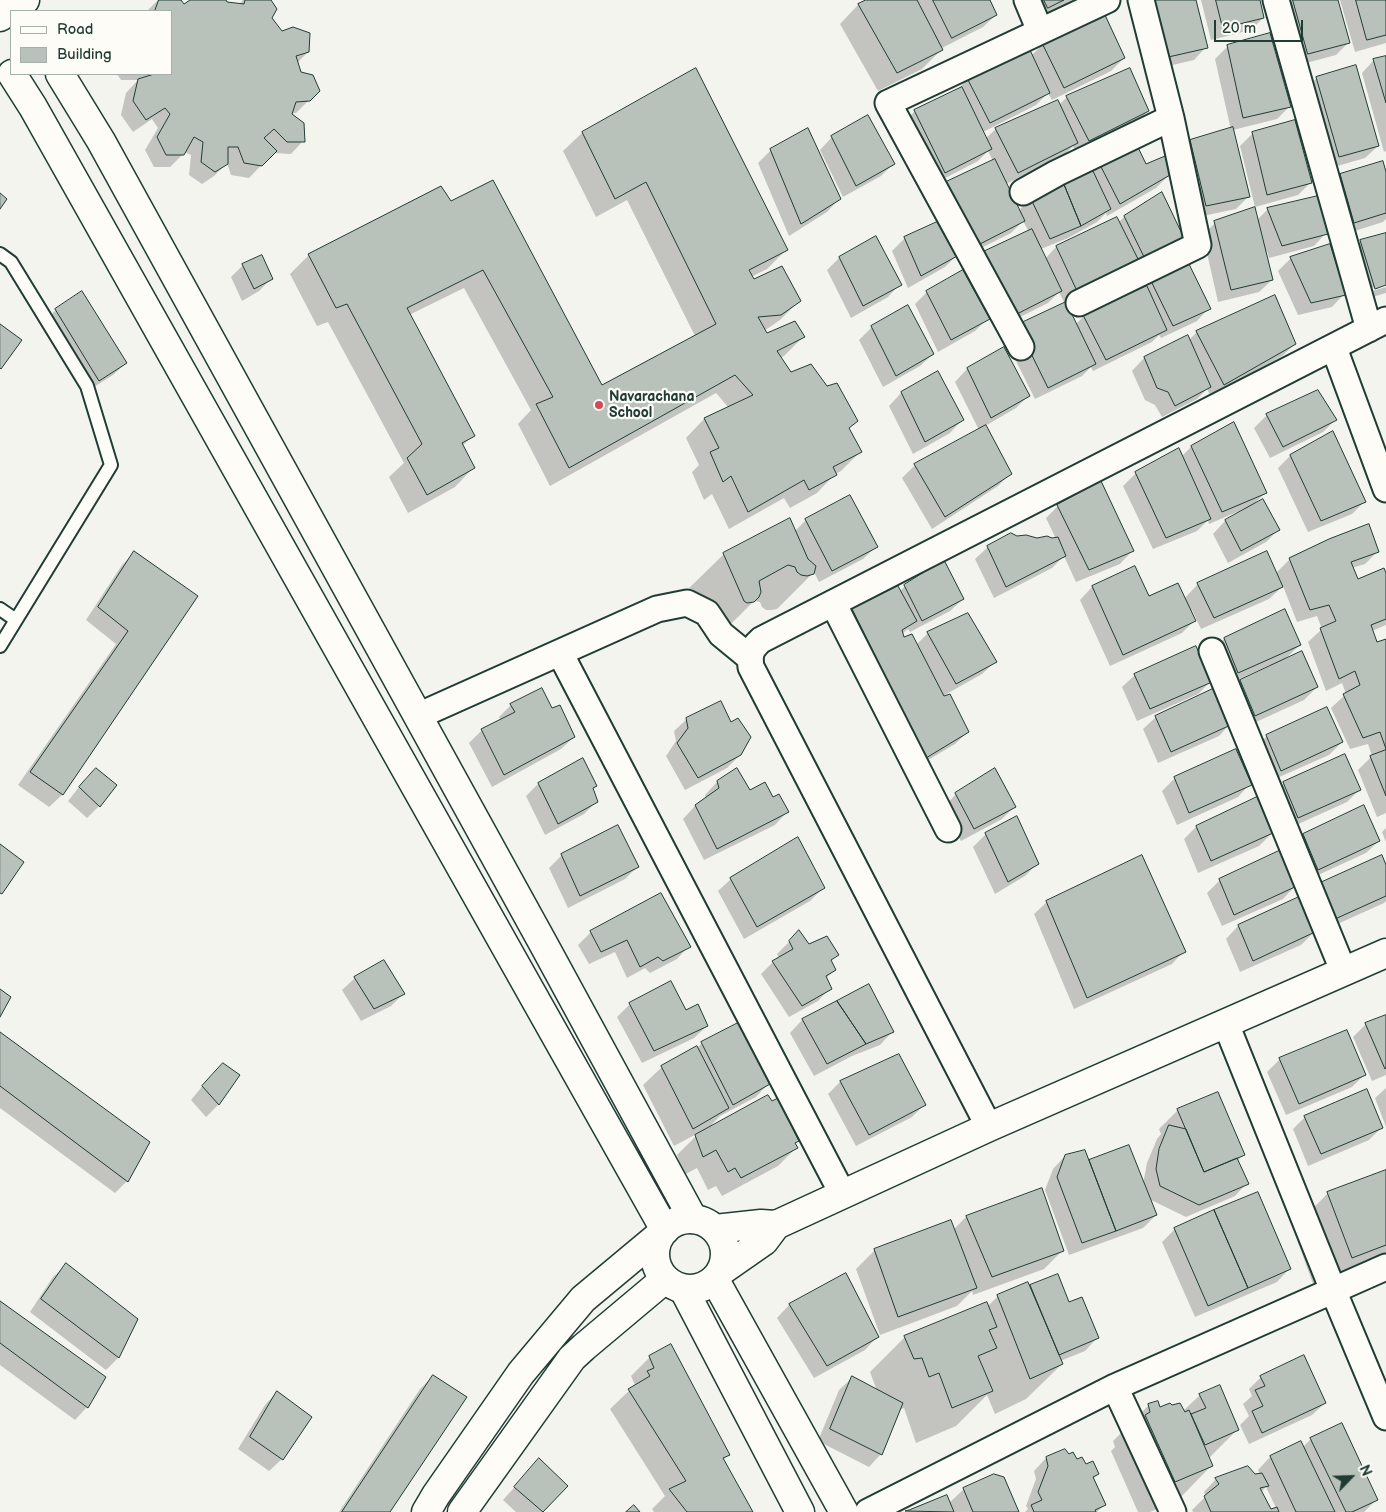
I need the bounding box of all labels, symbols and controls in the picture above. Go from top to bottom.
legend [10,10,172,75]
scale bar [1216,10,1305,42]
text: 20 m [1222,19,1256,38]
text: Road [57,20,93,39]
text: Building [57,45,112,64]
place label: Navarachana School [609,389,694,422]
marker: Navarachana School [593,399,605,411]
north arrow [1326,1452,1376,1502]
text: N [1355,1462,1375,1479]

